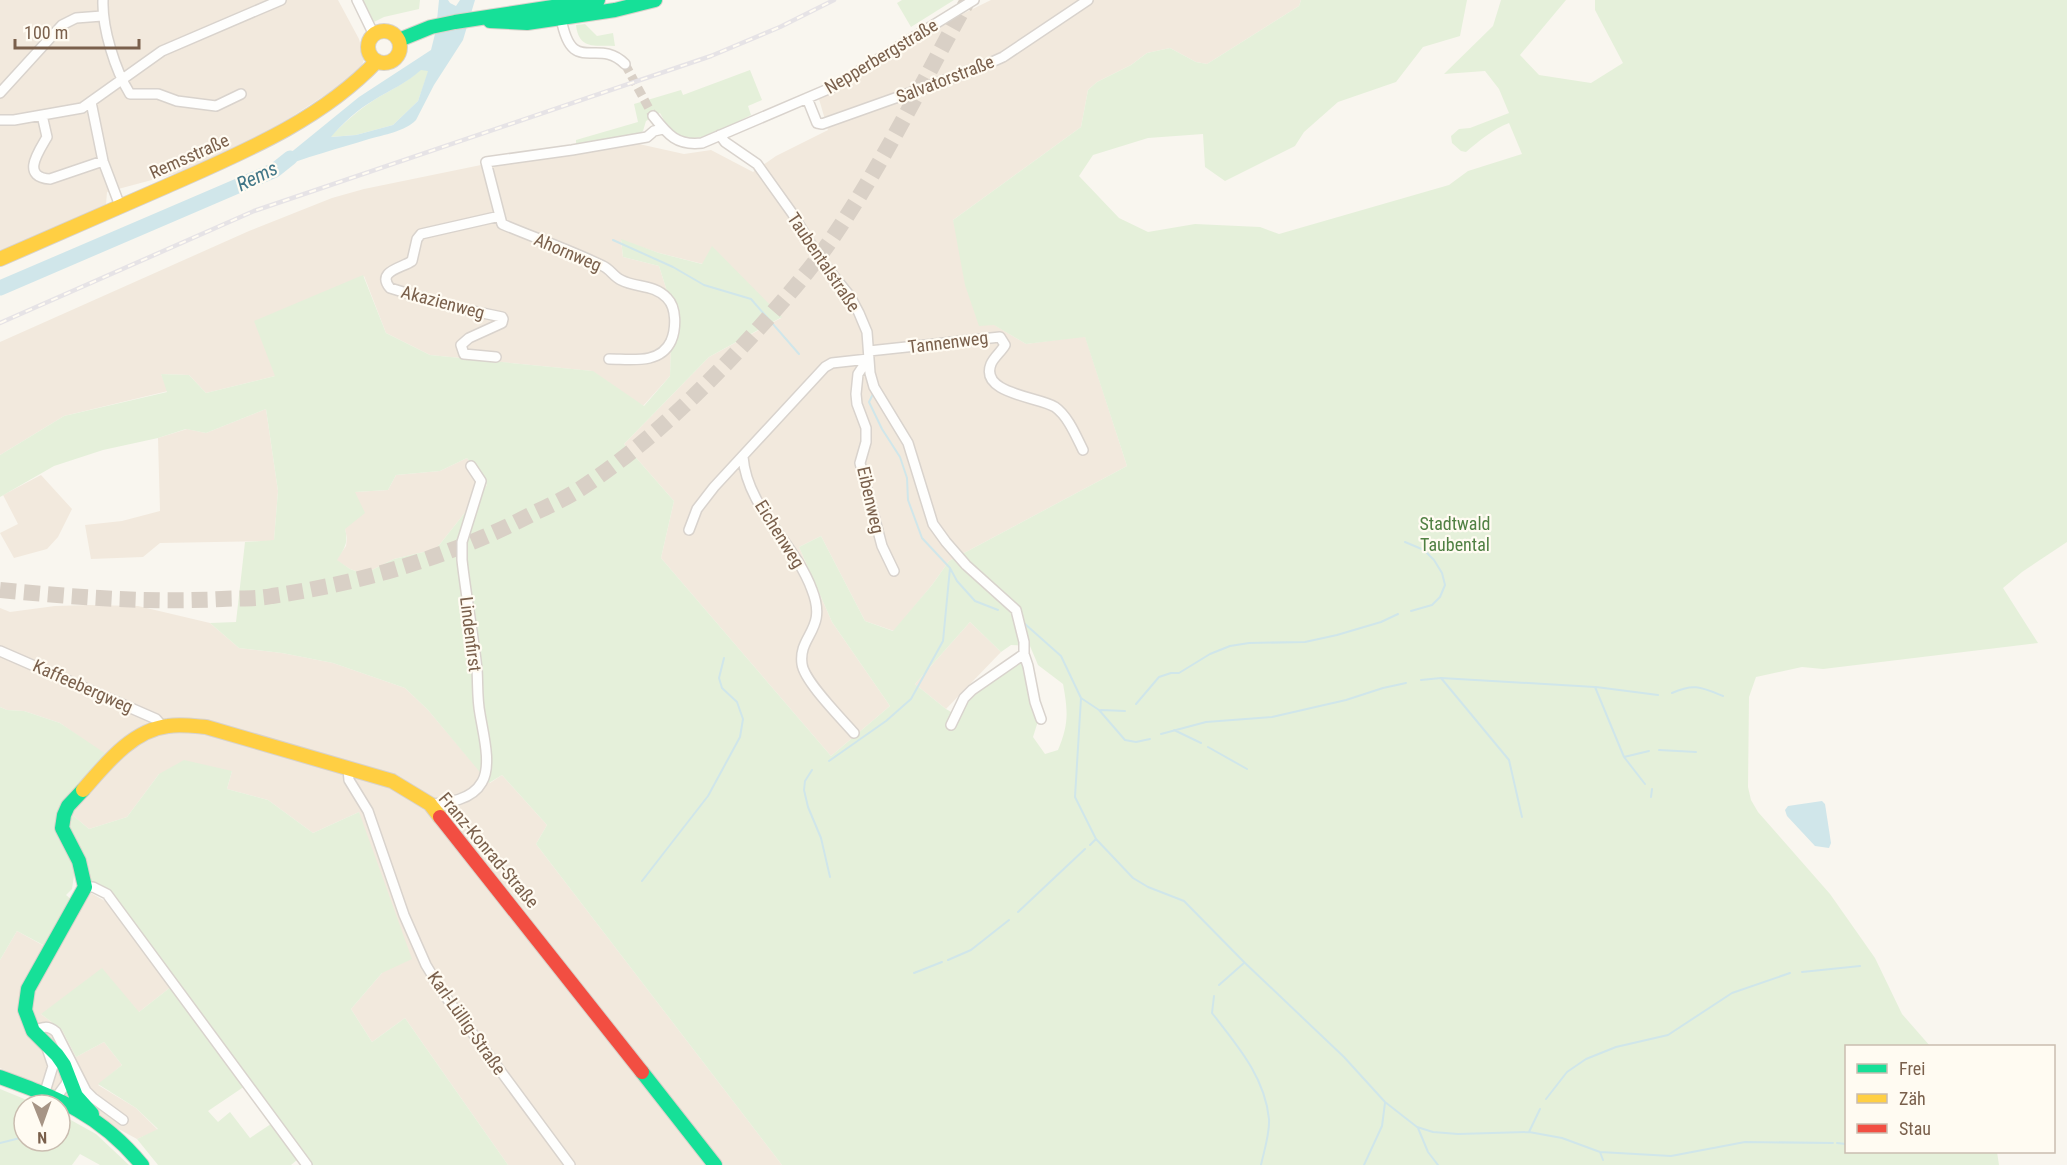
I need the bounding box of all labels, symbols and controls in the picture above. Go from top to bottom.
scale bar [15,12,140,50]
street label: Nepperbergstraße [821,14,941,98]
text: 100 m [24,22,68,43]
street label: Salvatorstraße [893,51,997,107]
street label: Remsstraße [146,129,232,183]
water label: Rems [232,156,282,196]
street label: Taubentalstraße [783,208,865,316]
street label: Ahornweg [531,228,605,276]
street label: Akazienweg [399,281,487,323]
street label: Tannenweg [907,327,989,357]
street label: Eibenweg [853,464,889,536]
street label: Eichenweg [751,496,809,572]
park label: Stadtwald Taubental [1420,513,1490,555]
street label: Lindenfirst [456,595,486,673]
street label: Kaffeebergweg [30,655,136,717]
street label: Franz-Konrad-Straße [435,788,543,912]
street label: Karl-Lüllig-Straße [424,967,510,1079]
legend [1845,1045,2055,1153]
text: Frei [1899,1058,1925,1079]
text: Zäh [1899,1088,1926,1109]
north arrow [12,1093,72,1153]
text: Stau [1899,1118,1931,1139]
text: N [37,1128,47,1147]

